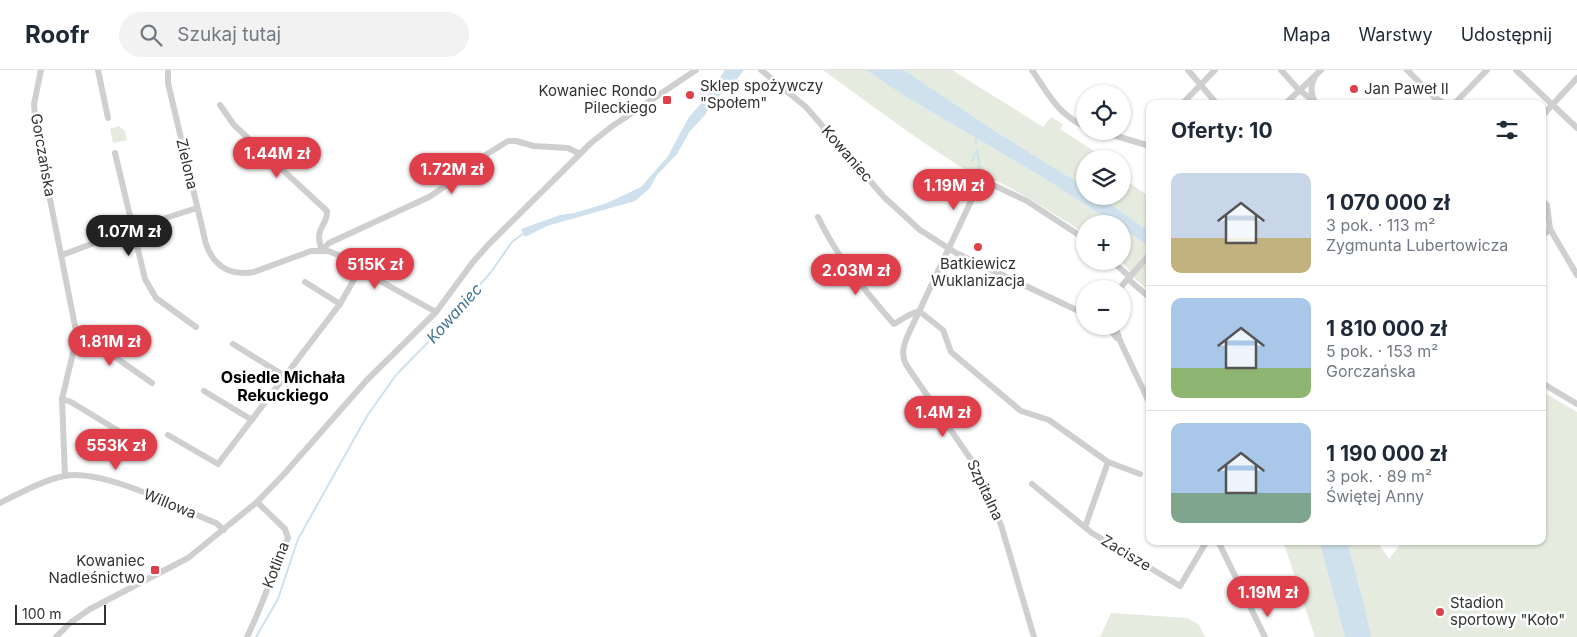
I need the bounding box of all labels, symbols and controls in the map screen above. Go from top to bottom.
search box [119,12,469,57]
text: Roofr [25,20,89,49]
icon: search [137,21,165,49]
text: Szukaj tutaj [177,23,281,46]
text: Mapa [1283,24,1330,45]
text: Warstwy [1358,24,1433,45]
text: Udostępnij [1461,24,1552,45]
place label: Sklep spożywczy "Społem" [700,76,824,112]
place label: Jan Paweł II [1364,79,1449,98]
place label: Kowaniec Rondo Pileckiego [539,81,657,117]
marker: Jan Paweł II [1348,83,1360,95]
map controls [1076,85,1131,335]
button: locate [1076,85,1131,140]
marker: Sklep spożywczy "Społem" [684,89,696,101]
marker: Kowaniec Rondo Pileckiego [661,94,673,106]
street label: Gorczańska [27,112,60,198]
icon: filters [1493,116,1521,144]
text: Oferty: 10 [1171,118,1273,143]
street label: Kowaniec [818,122,877,186]
pin: 1.44M zł [225,136,329,179]
street label: Zielona [172,137,203,191]
text: 1.44M zł [244,143,310,163]
button: layers [1076,150,1131,205]
pin: 1.72M zł [400,152,504,195]
text: 1.72M zł [420,159,484,179]
pin: 1.19M zł [902,168,1006,211]
text: 1.19M zł [924,175,984,195]
text: 1 070 000 zł [1326,190,1450,215]
icon: home [1211,193,1271,253]
pin: 1.07M zł [77,214,181,257]
button: + [1076,215,1131,270]
text: 3 pok. · 113 m² [1326,215,1435,235]
text: 1.07M zł [97,221,161,241]
text: Zygmunta Lubertowicza [1326,235,1508,255]
marker: Batkiewicz Wuklanizacja [972,241,984,253]
pin: 515K zł [329,248,421,290]
text: 515K zł [347,254,403,274]
pin: 2.03M zł [804,254,908,296]
place label: Batkiewicz Wuklanizacja [931,254,1025,290]
text: 2.03M zł [822,260,890,280]
water label: Kowaniec [422,279,486,347]
button: − [1076,280,1131,335]
text: 1 810 000 zł [1326,316,1447,341]
icon: home [1211,318,1271,378]
pin: 1.81M zł [58,324,162,367]
text: 1.81M zł [79,331,141,351]
text: 5 pok. · 153 m² [1326,341,1438,361]
text: Gorczańska [1326,361,1416,381]
district label: Osiedle Michała Rekuckiego [221,367,345,405]
pin: 1.4M zł [897,396,989,438]
text: 1.4M zł [915,402,971,422]
pin: 553K zł [70,428,162,471]
text: 553K zł [86,435,146,455]
text: 1 190 000 zł [1326,441,1447,466]
icon: home [1211,443,1271,503]
street label: Szpitalna [963,456,1008,523]
text: 3 pok. · 89 m² [1326,466,1432,486]
street label: Willowa [141,484,199,523]
text: Świętej Anny [1326,486,1424,506]
street label: Zacisze [1098,530,1155,575]
street label: Kotlina [258,539,293,591]
place label: Kowaniec Nadleśnictwo [49,551,145,587]
marker: Kowaniec Nadleśnictwo [149,564,161,576]
pin: 1.19M zł [1216,576,1320,618]
text: 1.19M zł [1238,582,1298,602]
place label: Stadion sportowy "Koło" [1450,593,1565,629]
scale bar [15,602,106,625]
text: 100 m [22,605,62,622]
marker: Stadion sportowy "Koło" [1434,606,1446,618]

